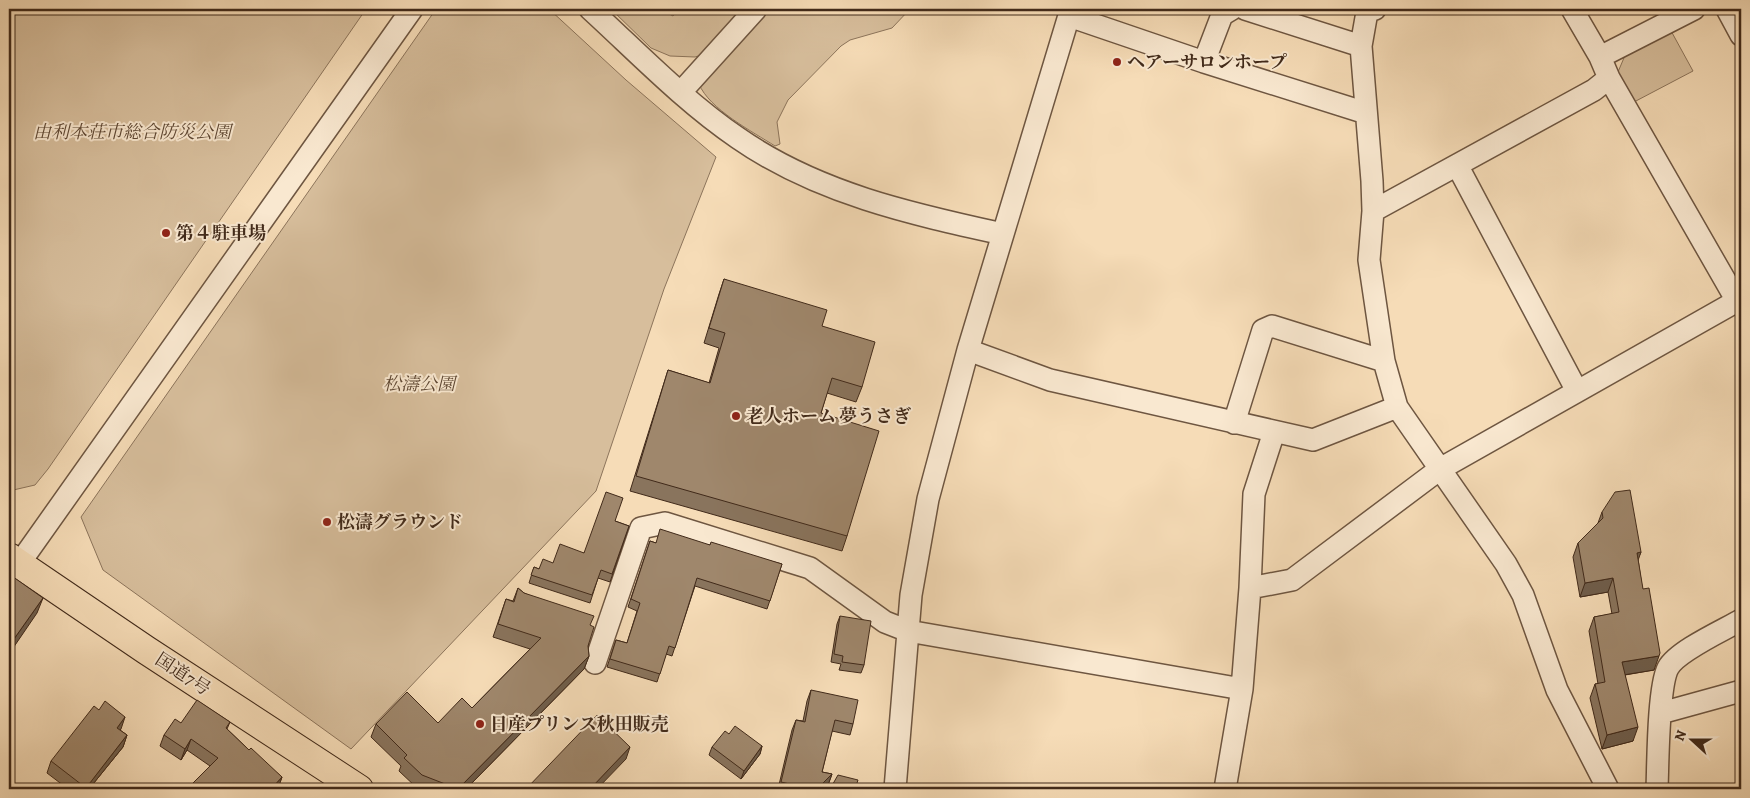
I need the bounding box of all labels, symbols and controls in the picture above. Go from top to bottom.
place label: ヘアーサロンホープ [1127,50,1287,74]
marker: ヘアーサロンホープ [1111,56,1123,68]
park label: 由利本荘市総合防災公園 [33,120,234,144]
place label: 第４駐車場 [176,221,266,245]
marker: 第４駐車場 [160,227,172,239]
park label: 松濤公園 [383,372,458,396]
place label: 老人ホーム 夢うさぎ [746,404,911,428]
marker: 老人ホーム 夢うさぎ [730,410,742,422]
place label: 松濤グラウンド [337,510,463,534]
marker: 松濤グラウンド [321,516,333,528]
street label: 国道7号 [151,647,215,701]
place label: 日産プリンス秋田販売 [490,712,669,736]
north arrow [1668,716,1718,766]
marker: 日産プリンス秋田販売 [474,718,486,730]
text: N [1670,727,1691,744]

